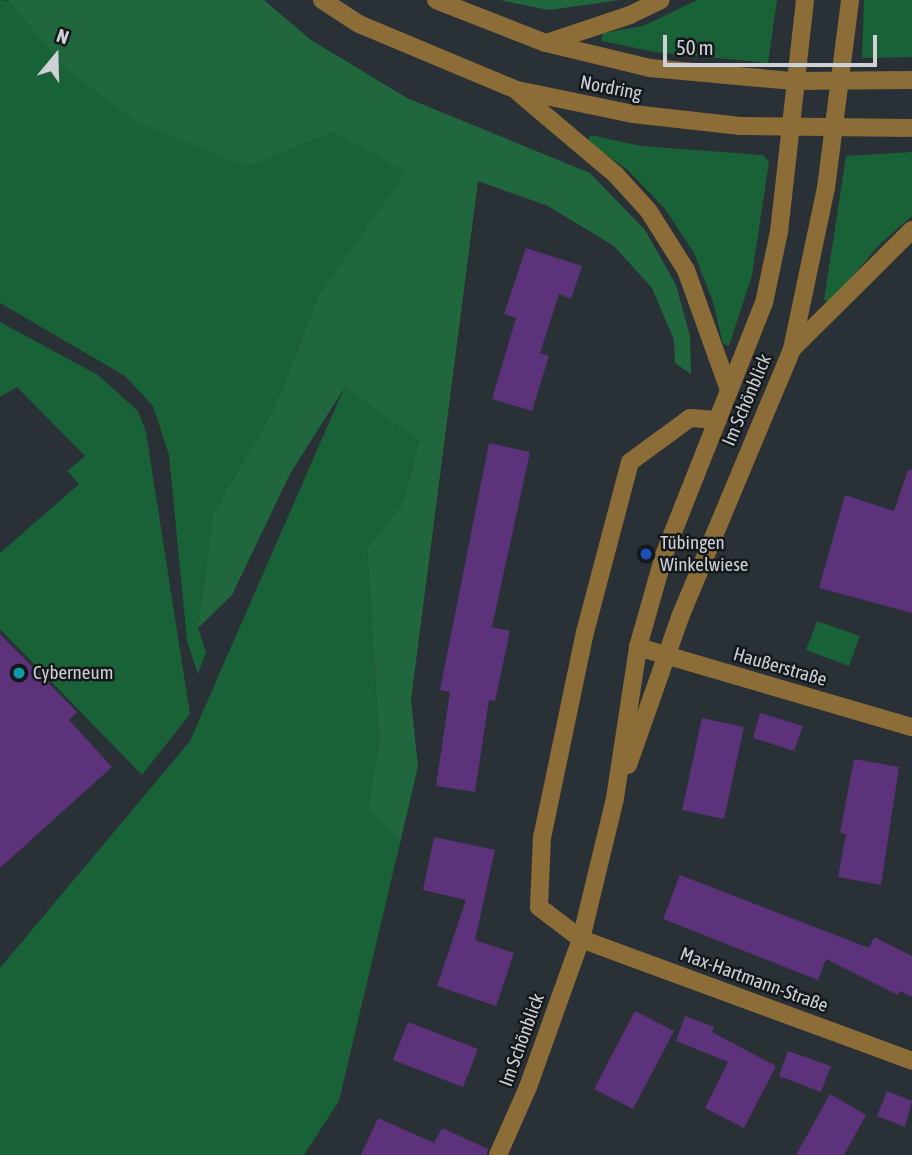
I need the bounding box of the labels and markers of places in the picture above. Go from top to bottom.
place label: Tübingen Winkelwiese [660,532,748,576]
marker: Tübingen Winkelwiese [638,546,654,562]
place label: Cyberneum [33,662,113,684]
marker: Cyberneum [11,665,27,681]

